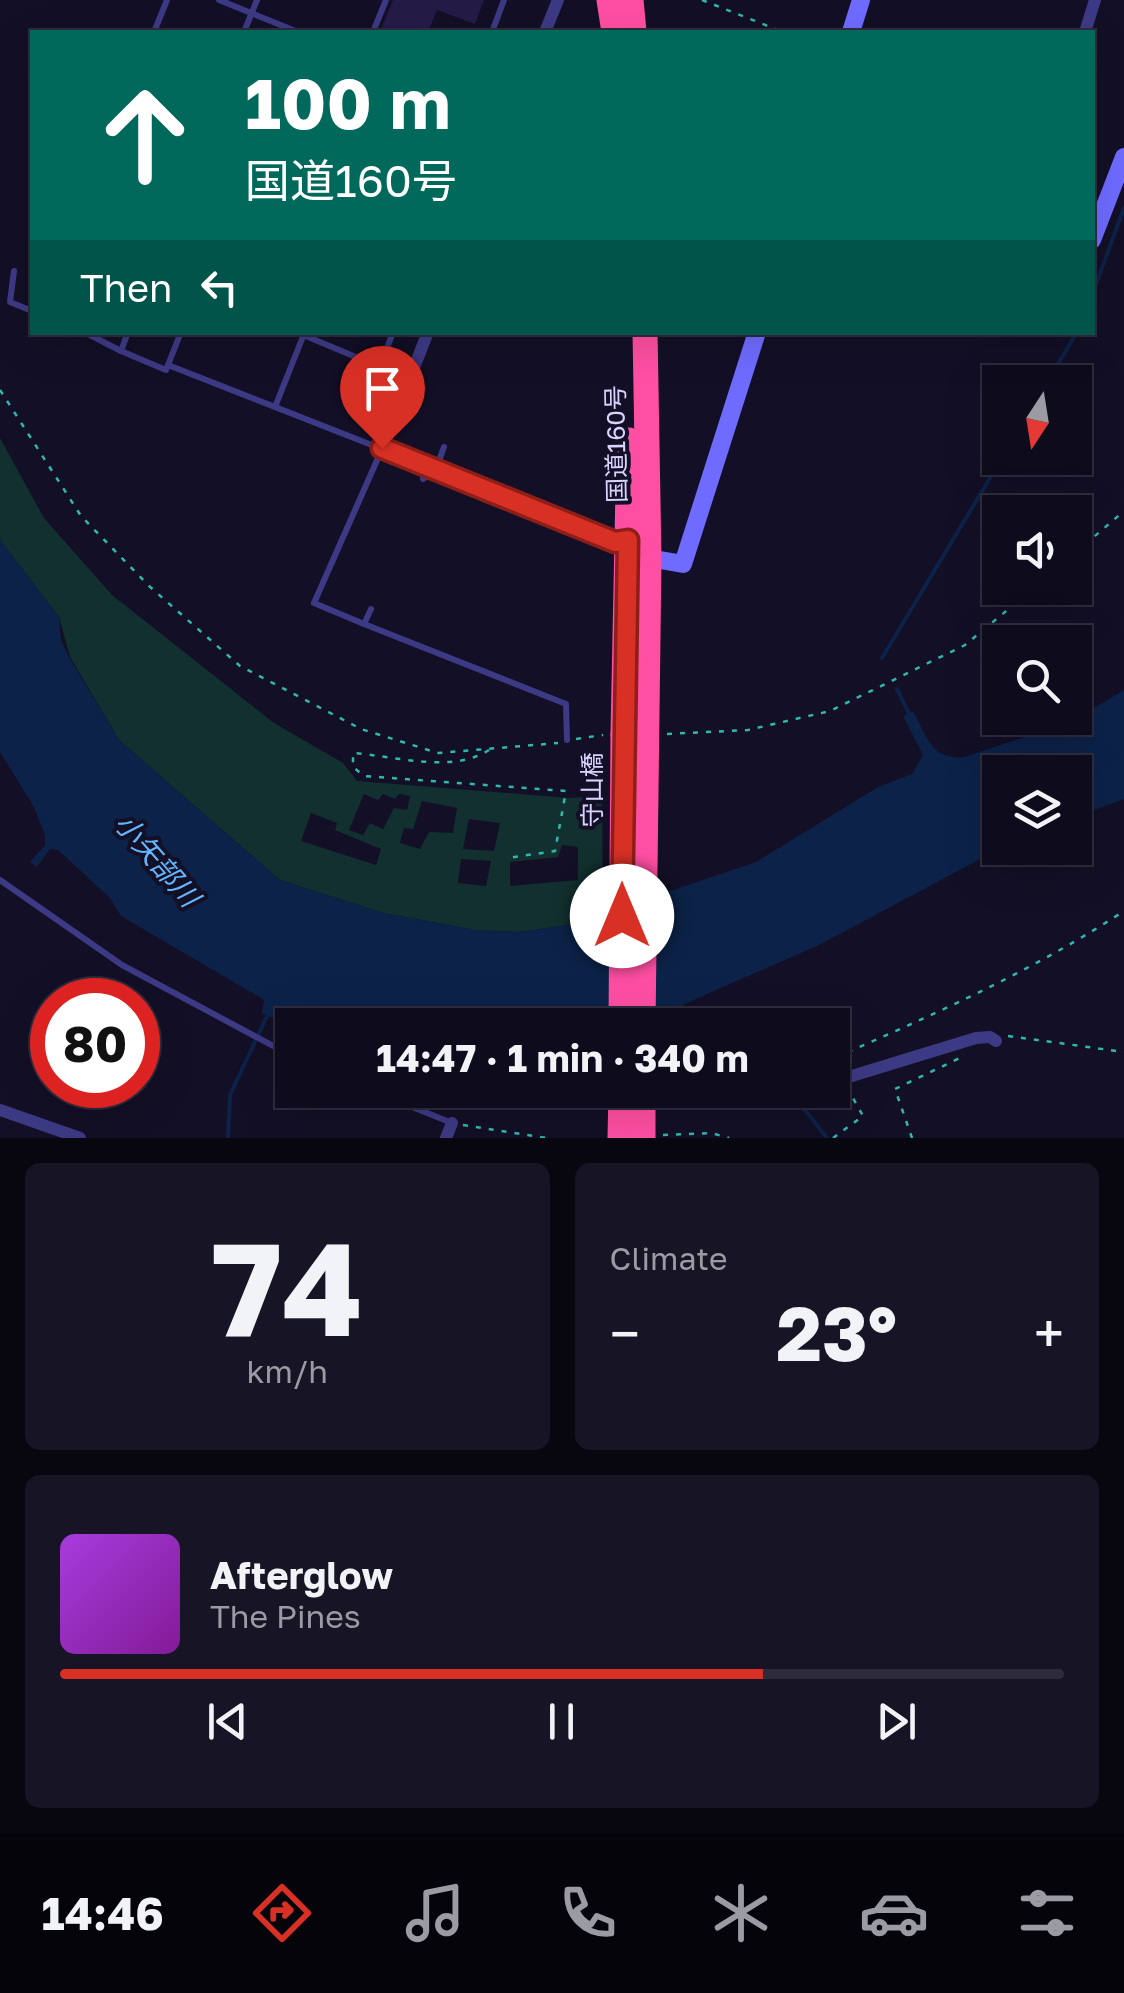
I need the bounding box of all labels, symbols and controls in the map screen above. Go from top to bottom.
text: 100 m [245,60,451,144]
icon: ahead [80,70,210,200]
text: 国道160号 [245,153,457,207]
icon: left [192,260,247,315]
text: Then [80,265,172,310]
pin [340,346,425,449]
icon: arrive [355,361,410,416]
north arrow [982,365,1092,475]
map controls [982,365,1092,865]
street label: 国道160号 [599,385,632,503]
button: sound [982,495,1092,605]
button: search [982,625,1092,735]
street label: 守山橋 [576,752,607,828]
button: layers [982,755,1092,865]
water label: 小矢部川 [108,807,209,915]
position arrow [570,864,674,968]
speed limit sign: 80 [30,978,160,1108]
text: 14:47 · 1 min · 340 m [376,1035,749,1080]
text: 74 [211,1209,363,1365]
text: Climate [610,1239,728,1277]
text: 23° [776,1287,897,1378]
text: − [610,1300,640,1366]
text: + [1034,1300,1064,1366]
text: km/h [247,1352,328,1390]
text: Afterglow [210,1552,393,1597]
text: The Pines [210,1597,361,1635]
icon: previous [200,1694,255,1749]
icon: pause [534,1694,589,1749]
icon: next [869,1694,924,1749]
icon: directions [247,1878,317,1948]
icon: music [400,1878,470,1948]
icon: phone [553,1878,623,1948]
icon: climate [706,1878,776,1948]
icon: car [859,1878,929,1948]
icon: filters [1012,1878,1082,1948]
text: 14:46 [42,1886,164,1940]

